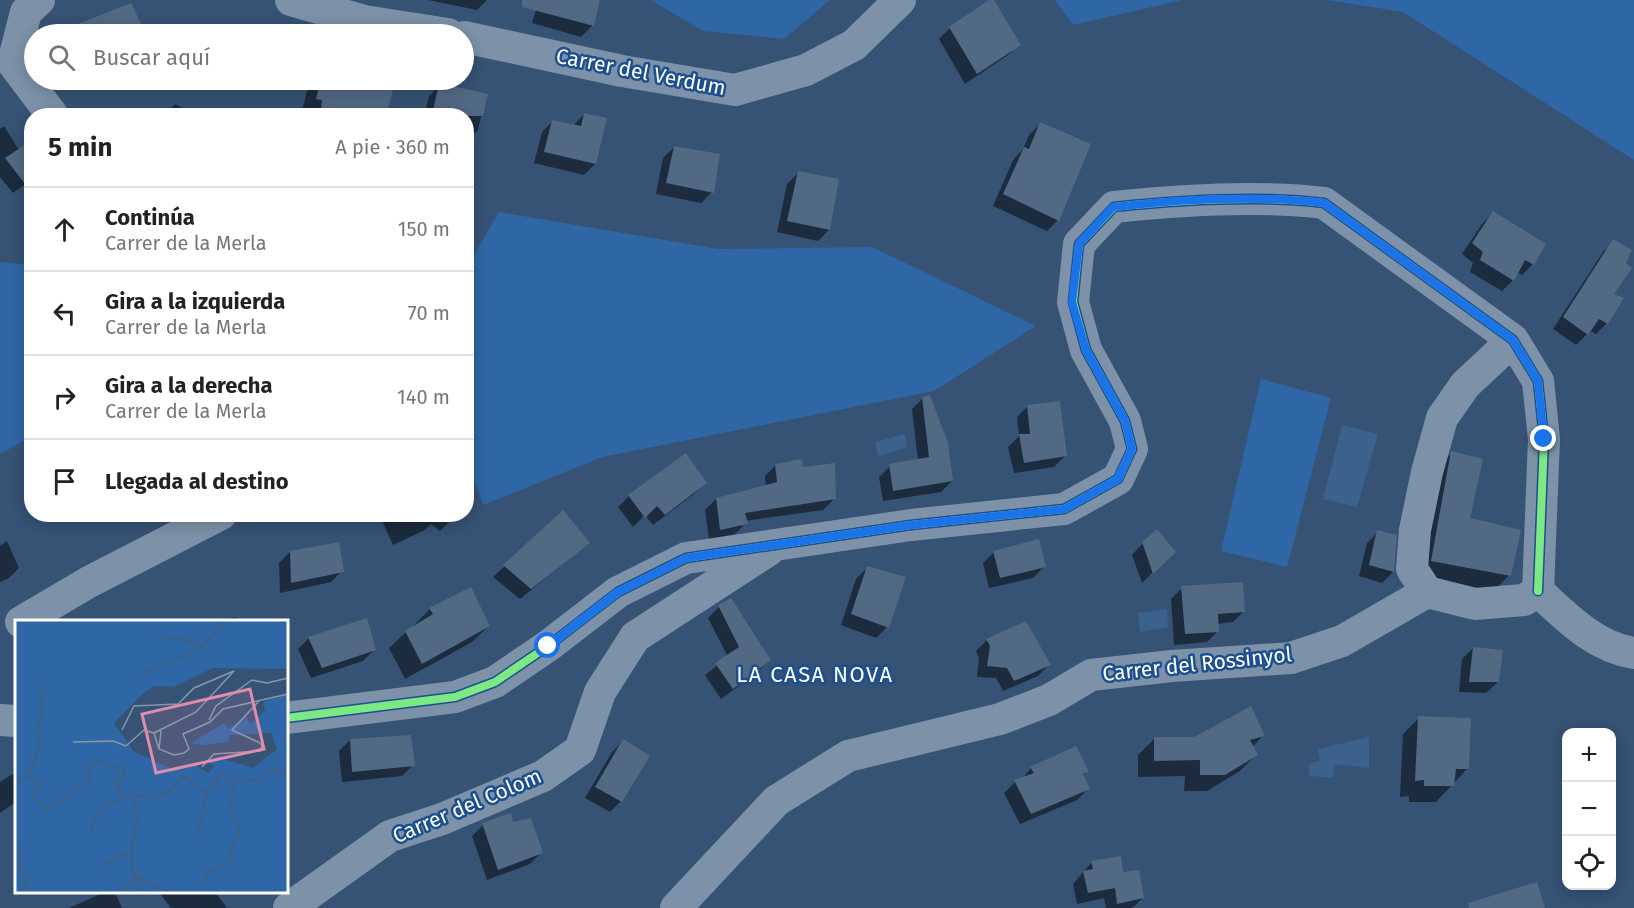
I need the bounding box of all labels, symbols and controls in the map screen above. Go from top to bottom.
search box [24,24,474,90]
icon: search [45,41,78,74]
street label: Carrer del Verdum [554,43,728,101]
text: Buscar aquí [93,44,210,71]
text: 5 min [48,132,112,163]
text: A pie · 360 m [335,135,450,159]
text: Continúa [105,204,195,231]
icon: ahead [48,213,81,246]
text: 150 m [398,217,450,241]
text: Carrer de la Merla [105,231,267,255]
text: Gira a la izquierda [105,288,285,315]
icon: left [48,297,81,330]
text: 70 m [408,301,450,325]
text: Carrer de la Merla [105,315,267,339]
text: Gira a la derecha [105,372,273,399]
icon: right [48,381,81,414]
text: 140 m [397,385,450,409]
text: Carrer de la Merla [105,399,267,423]
route end [1530,425,1556,451]
icon: arrive [48,465,81,498]
text: Llegada al destino [105,468,289,495]
inset map [15,620,288,893]
route start [534,632,560,658]
street label: Carrer del Rossinyol [1101,641,1293,687]
district label: LA CASA NOVA [736,661,894,688]
map controls [1562,728,1616,890]
button: + [1562,728,1616,782]
street label: Carrer del Colom [389,763,545,849]
button: − [1562,782,1616,836]
button: locate [1562,836,1616,890]

